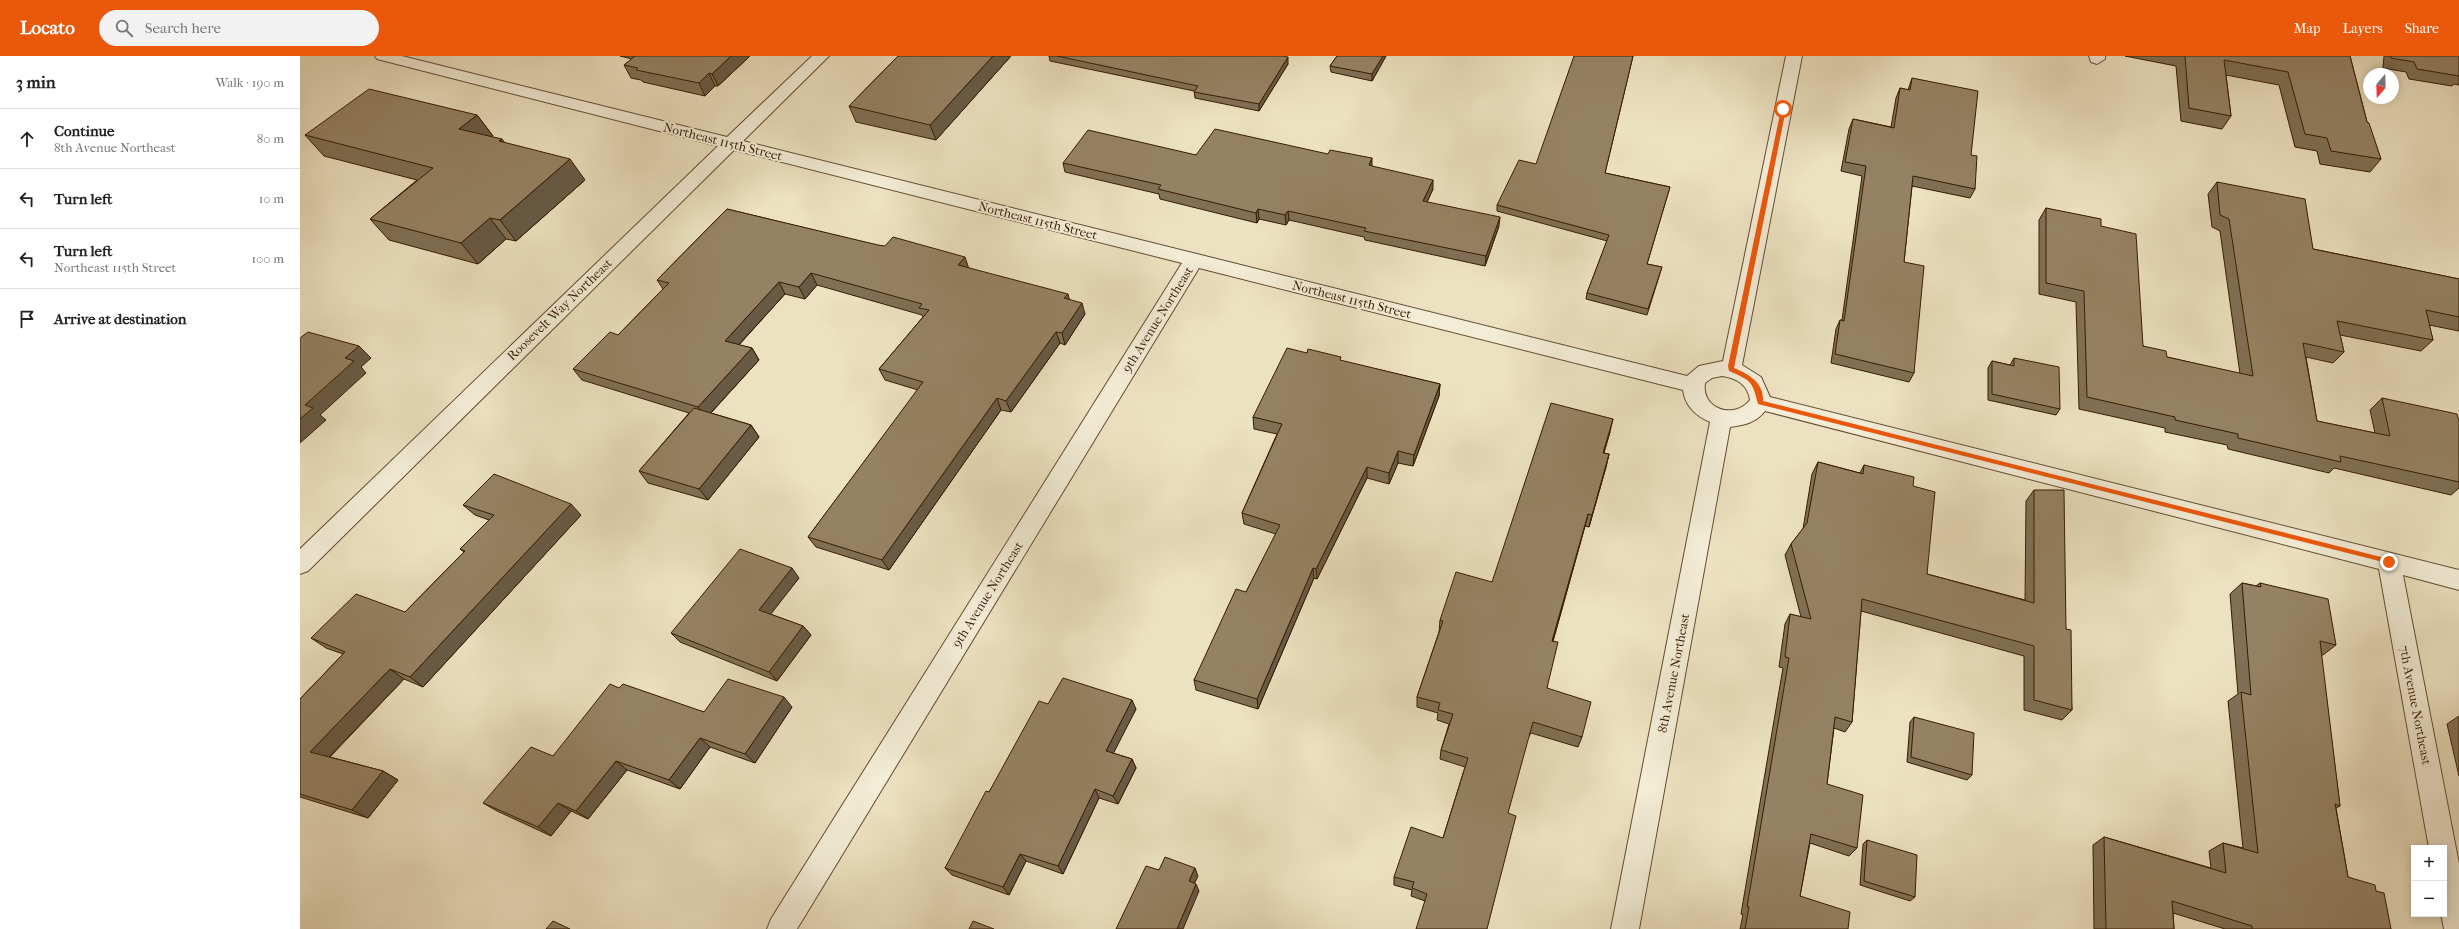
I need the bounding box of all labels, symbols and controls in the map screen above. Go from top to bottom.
search box [99,10,379,46]
text: Locato [20,17,75,39]
icon: search [113,17,135,39]
text: Search here [145,19,221,37]
text: Map [2294,20,2321,37]
text: Layers [2343,20,2383,37]
text: Share [2405,20,2439,37]
north arrow [2363,68,2399,104]
text: 3 min [16,72,56,92]
text: Walk · 190 m [215,75,284,90]
route start [1774,100,1792,118]
street label: Northeast 115th Street [662,119,784,164]
text: Continue [54,122,114,140]
icon: ahead [16,128,38,150]
text: 80 m [257,131,284,146]
text: 8th Avenue Northeast [54,140,176,155]
icon: left [16,188,38,210]
text: Turn left [54,190,112,208]
text: 10 m [259,191,284,206]
street label: Northeast 115th Street [977,198,1099,243]
text: Turn left [54,242,112,260]
icon: left [16,248,38,270]
text: 100 m [251,251,284,266]
street label: Roosevelt Way Northeast [504,255,615,363]
text: Northeast 115th Street [54,260,176,275]
street label: 9th Avenue Northeast [1119,263,1196,375]
street label: Northeast 115th Street [1291,277,1413,322]
icon: arrive [16,308,38,330]
text: Arrive at destination [54,310,186,328]
street label: 9th Avenue Northeast [949,538,1026,650]
route end [2380,553,2398,571]
street label: 8th Avenue Northeast [1655,612,1693,734]
street label: 7th Avenue Northeast [2397,644,2435,766]
map controls [2411,845,2447,917]
button: + [2411,845,2447,881]
button: − [2411,881,2447,917]

